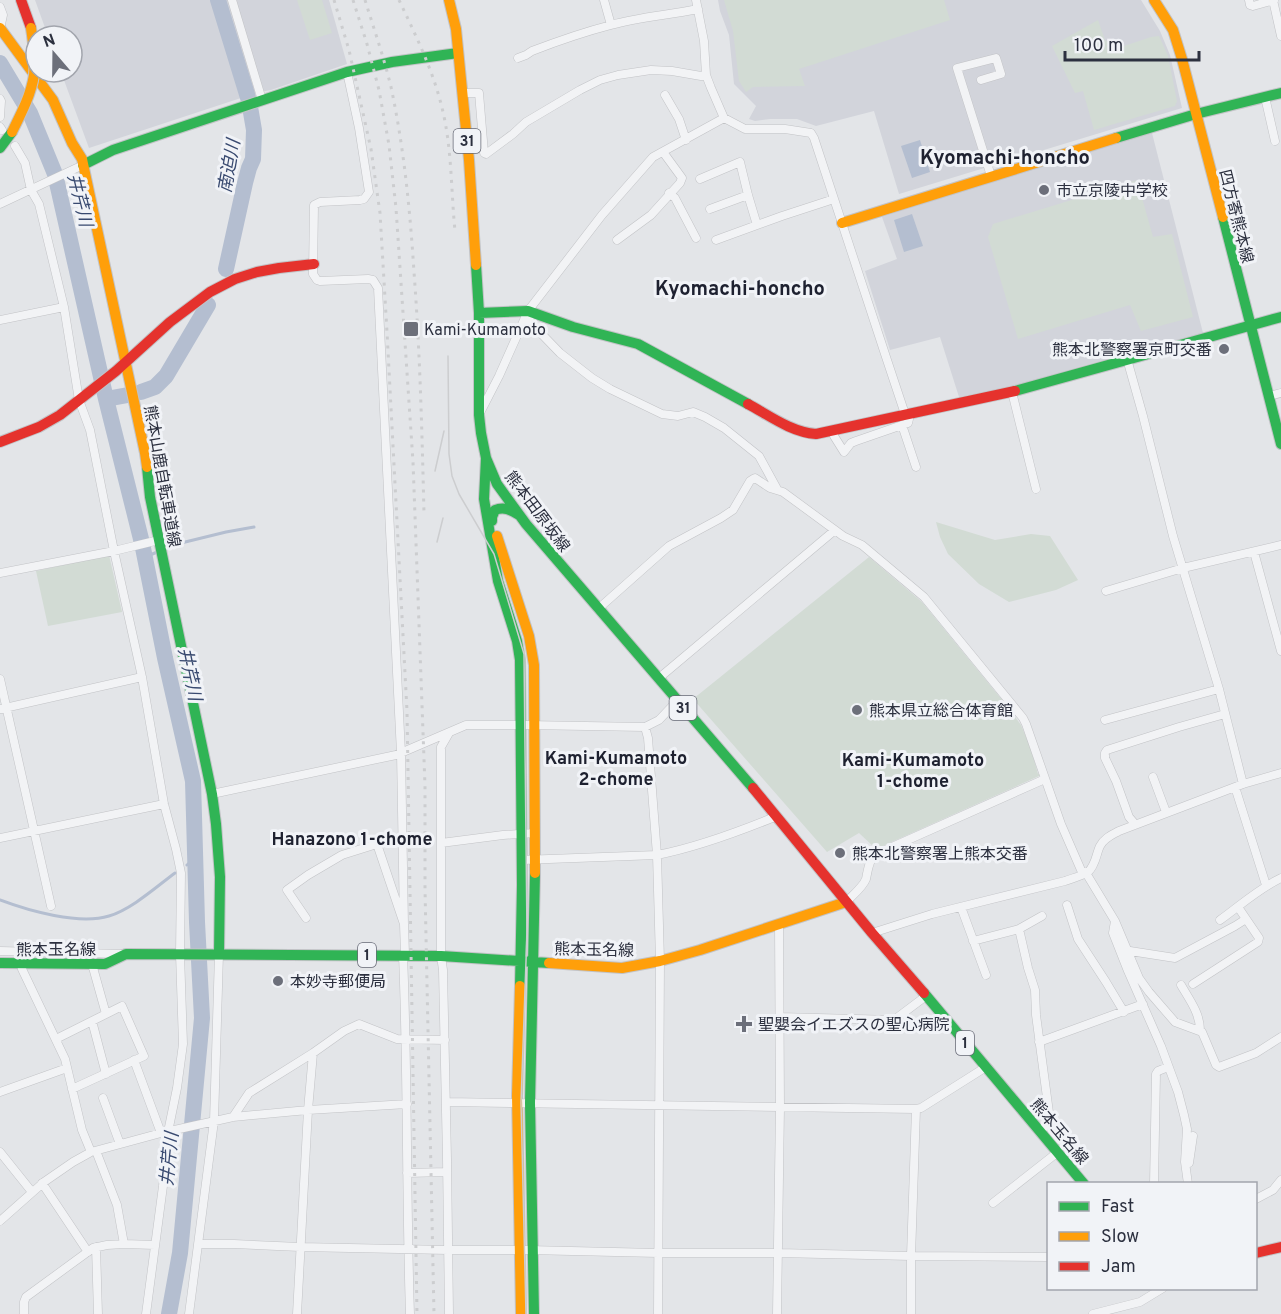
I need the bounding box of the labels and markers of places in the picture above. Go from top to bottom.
place label: 市立京陵中学校 [1056,182,1168,202]
marker: 市立京陵中学校 [1037,183,1051,197]
marker: Kami-Kumamoto [402,320,420,338]
place label: Kami-Kumamoto [424,321,546,341]
place label: 熊本北警察署京町交番 [1052,341,1212,361]
marker: 熊本北警察署京町交番 [1217,342,1231,356]
place label: 熊本県立総合体育館 [869,702,1013,722]
marker: 熊本県立総合体育館 [850,703,864,717]
place label: 熊本北警察署上熊本交番 [852,845,1028,865]
marker: 熊本北警察署上熊本交番 [833,846,847,860]
place label: 本妙寺郵便局 [290,973,386,993]
marker: 本妙寺郵便局 [271,974,285,988]
marker: 聖嬰会イエズスの聖心病院 [735,1015,753,1033]
place label: 聖嬰会イエズスの聖心病院 [758,1016,950,1036]

